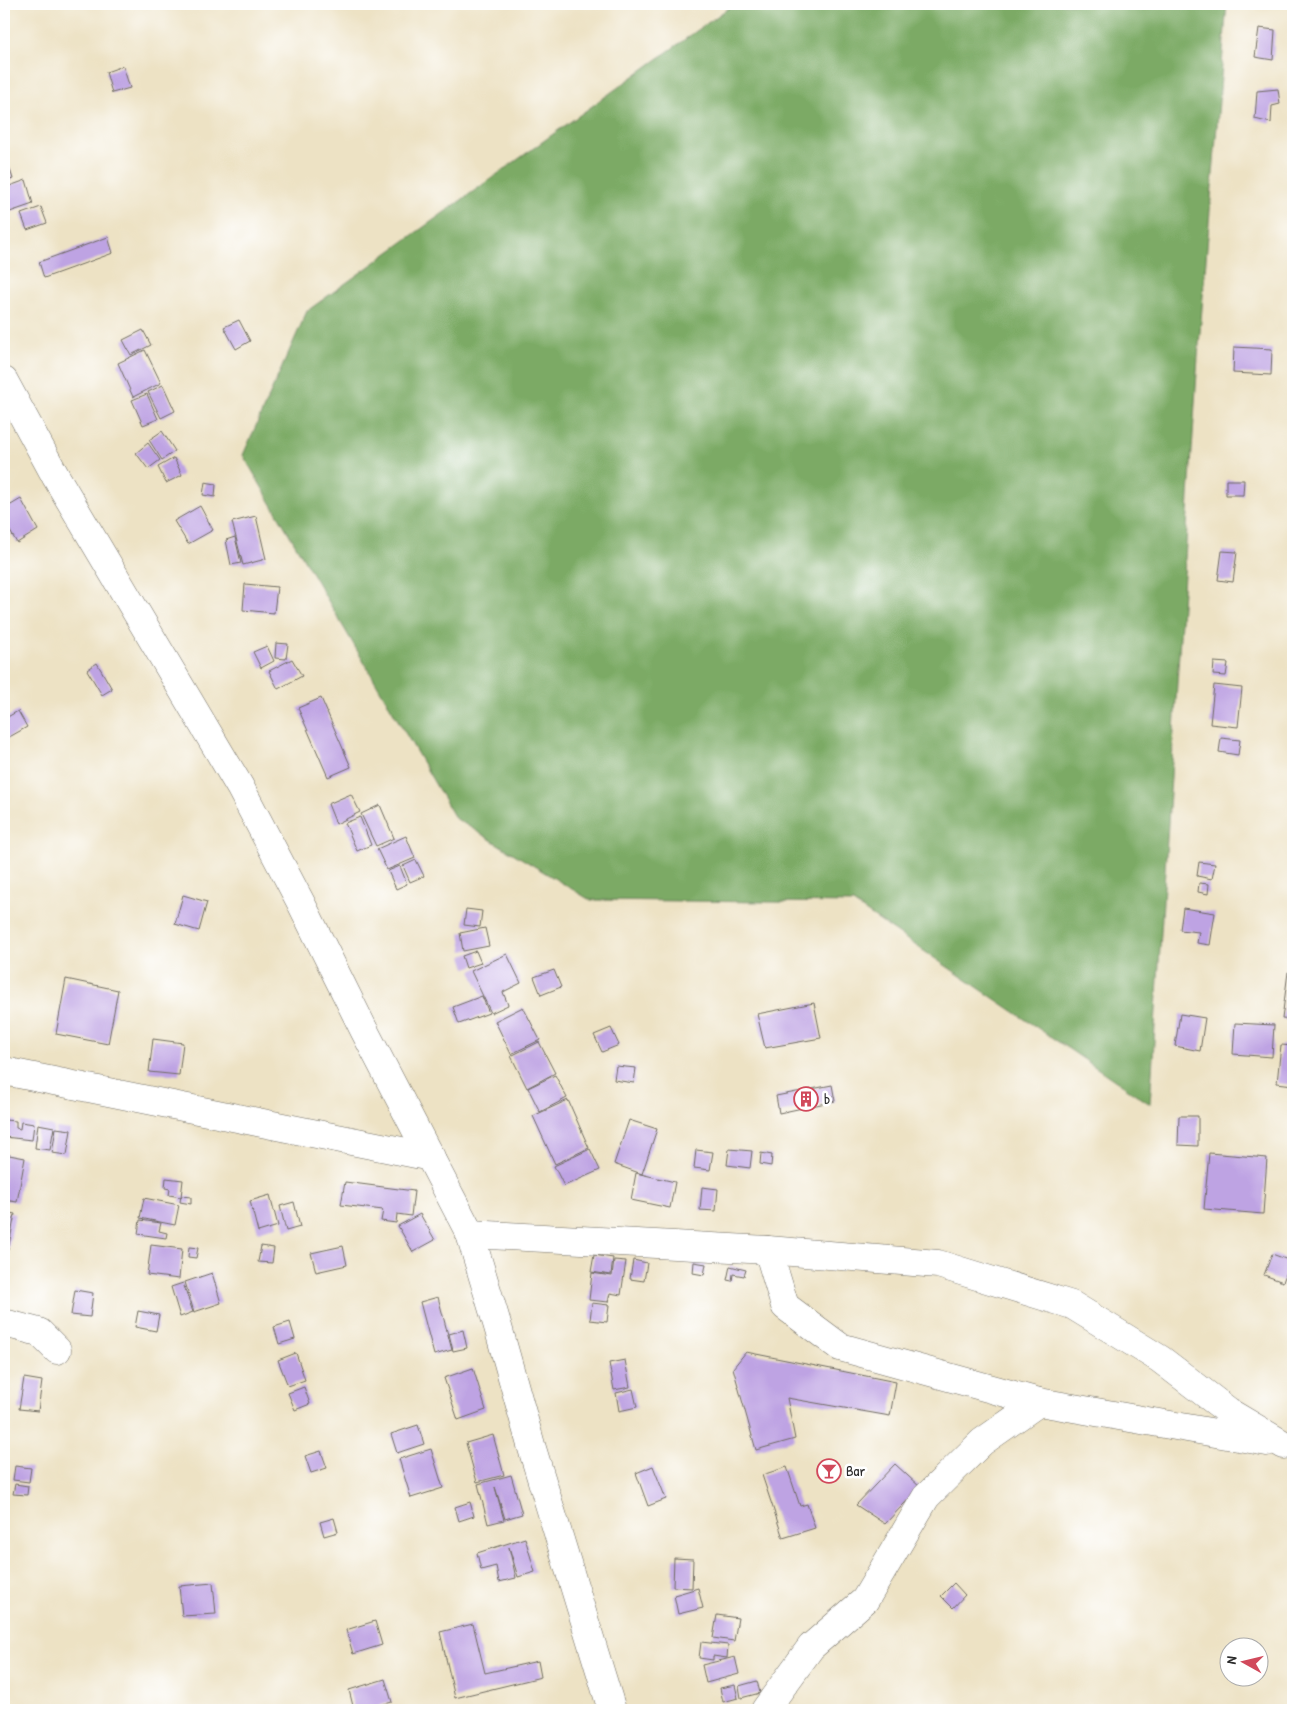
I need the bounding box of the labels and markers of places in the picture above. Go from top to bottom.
building icon: b [793,1086,819,1112]
place label: b [824,1088,830,1109]
bar icon: Bar [816,1458,842,1484]
place label: Bar [846,1460,865,1481]

